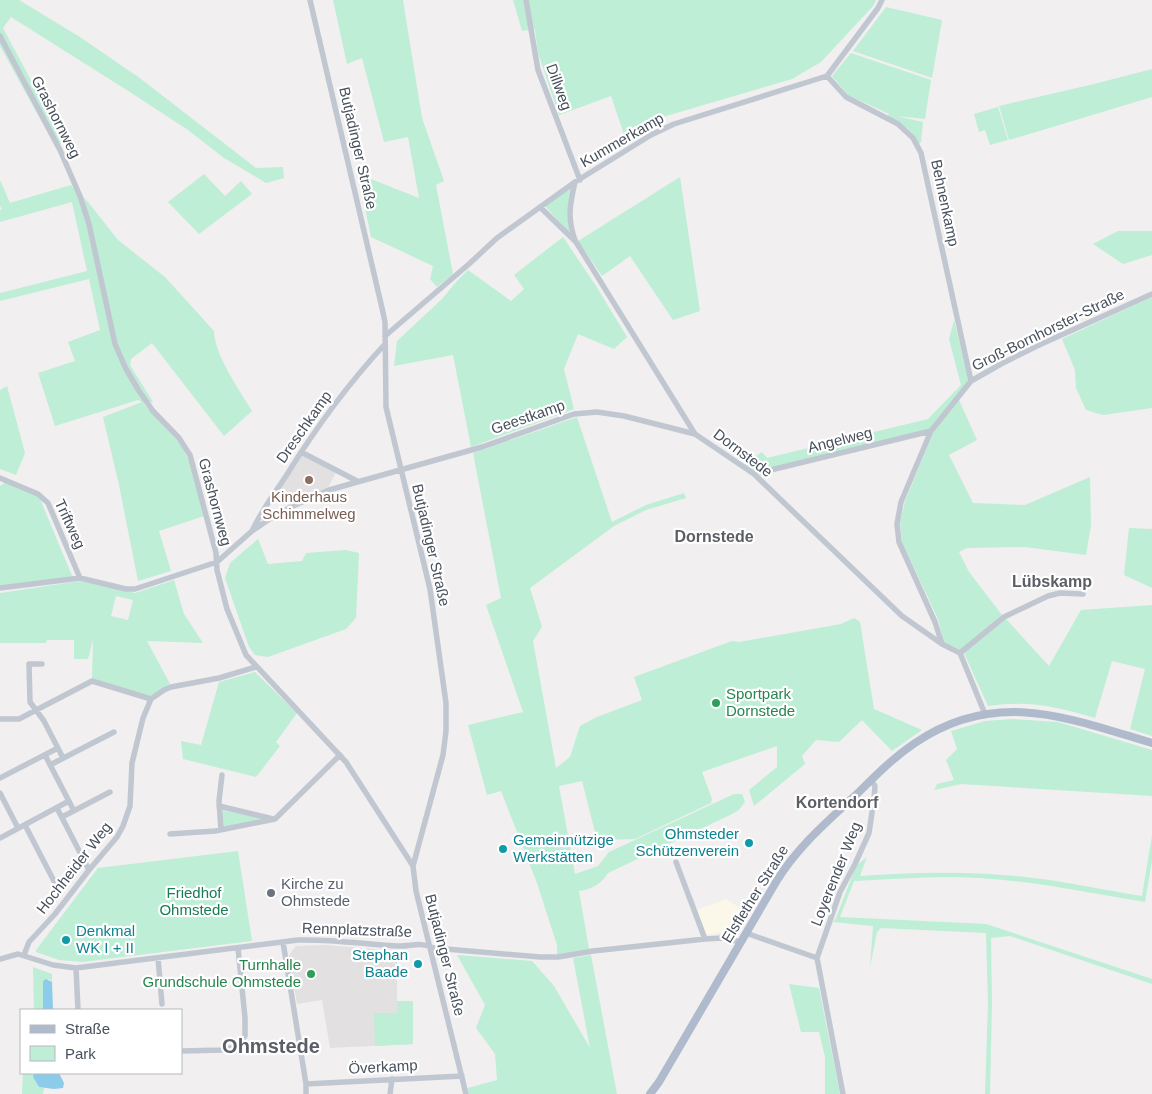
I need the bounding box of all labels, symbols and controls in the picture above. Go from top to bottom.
street label: Dillweg [543,61,576,112]
street label: Grashornweg [28,73,84,161]
street label: Butjadinger Straße [336,85,381,211]
street label: Kummerkamp [577,109,666,170]
street label: Behnenkamp [928,158,963,248]
street label: Groß-Bornhorster-Straße [969,285,1127,374]
street label: Dreschkamp [272,387,335,466]
street label: Geestkamp [489,396,567,437]
street label: Angelweg [806,423,874,456]
street label: Dornstede [711,425,776,480]
street label: Grashornweg [196,456,235,548]
marker: Kinderhaus Schimmelweg [303,474,315,486]
street label: Butjadinger Straße [409,482,454,608]
place label: Kinderhaus Schimmelweg [262,488,356,522]
street label: Triftweg [52,496,89,551]
district label: Dornstede [674,528,754,545]
district label: Lübskamp [1012,573,1092,590]
place label: Sportpark Dornstede [726,685,795,719]
marker: Sportpark Dornstede [710,697,722,709]
district label: Kortendorf [796,794,879,811]
street label: Hochheider Weg [33,819,115,917]
street label: Loyerender Weg [807,819,864,928]
place label: Ohmsteder Schützenverein [636,825,739,859]
place label: Gemeinnützige Werkstätten [513,831,614,865]
marker: Ohmsteder Schützenverein [743,837,755,849]
street label: Elsflether Straße [718,842,791,946]
marker: Gemeinnützige Werkstätten [497,843,509,855]
place label: Kirche zu Ohmstede [281,875,350,909]
park label: Friedhof Ohmstede [159,884,229,918]
marker: Kirche zu Ohmstede [265,887,277,899]
street label: Butjadinger Straße [422,892,469,1018]
street label: Rennplatzstraße [302,919,412,940]
place label: Denkmal WK I + II [76,922,135,956]
marker: Denkmal WK I + II [60,934,72,946]
place label: Stephan Baade [352,946,408,980]
place label: Turnhalle Grundschule Ohmstede [143,956,301,990]
marker: Stephan Baade [412,958,424,970]
marker: Turnhalle Grundschule Ohmstede [305,968,317,980]
legend [20,1009,182,1074]
text: Straße [65,1020,110,1037]
district label: Ohmstede [222,1035,320,1057]
text: Park [65,1045,96,1062]
street label: Överkamp [348,1056,418,1077]

